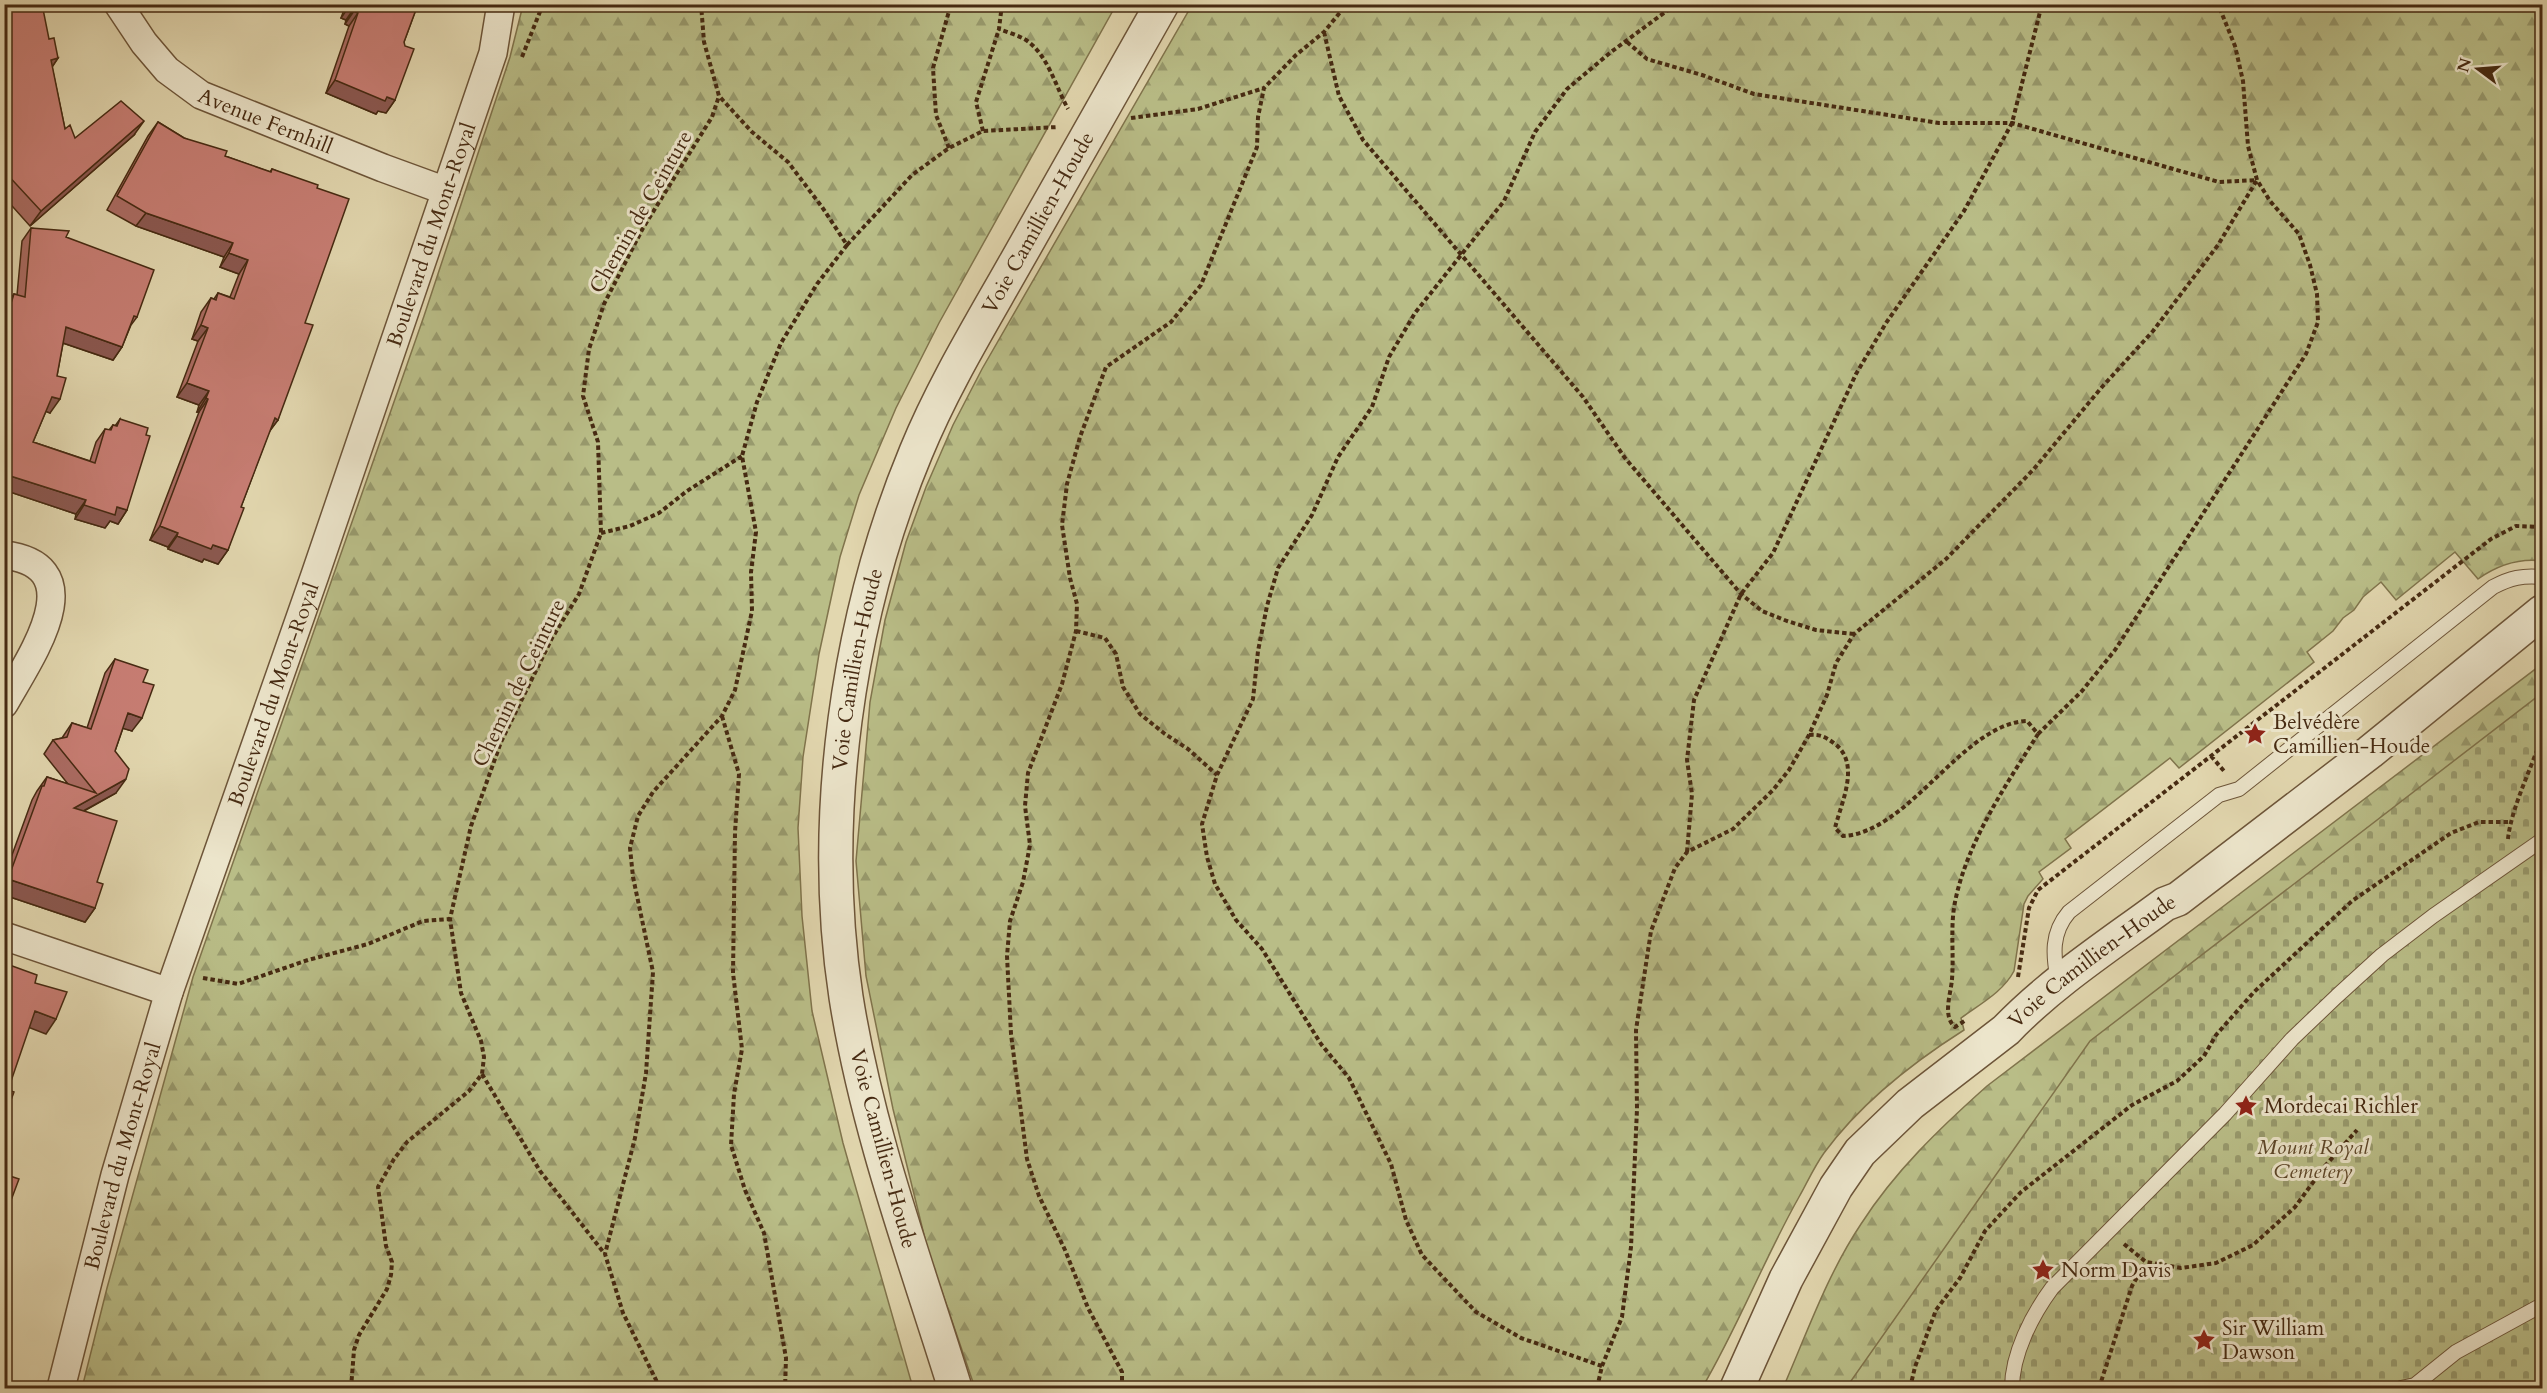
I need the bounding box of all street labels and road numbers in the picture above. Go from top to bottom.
street label: Avenue Fernhill [194,81,337,161]
street label: Boulevard du Mont-Royal [379,119,483,351]
street label: Chemin de Ceinture [583,125,699,299]
street label: Voie Camillien-Houde [975,126,1101,319]
street label: Voie Camillien-Houde [825,565,890,772]
street label: Boulevard du Mont-Royal [221,578,326,810]
street label: Chemin de Ceinture [466,594,572,772]
street label: Voie Camillien-Houde [2002,887,2180,1035]
street label: Boulevard du Mont-Royal [77,1039,168,1273]
street label: Voie Camillien-Houde [842,1046,924,1252]

